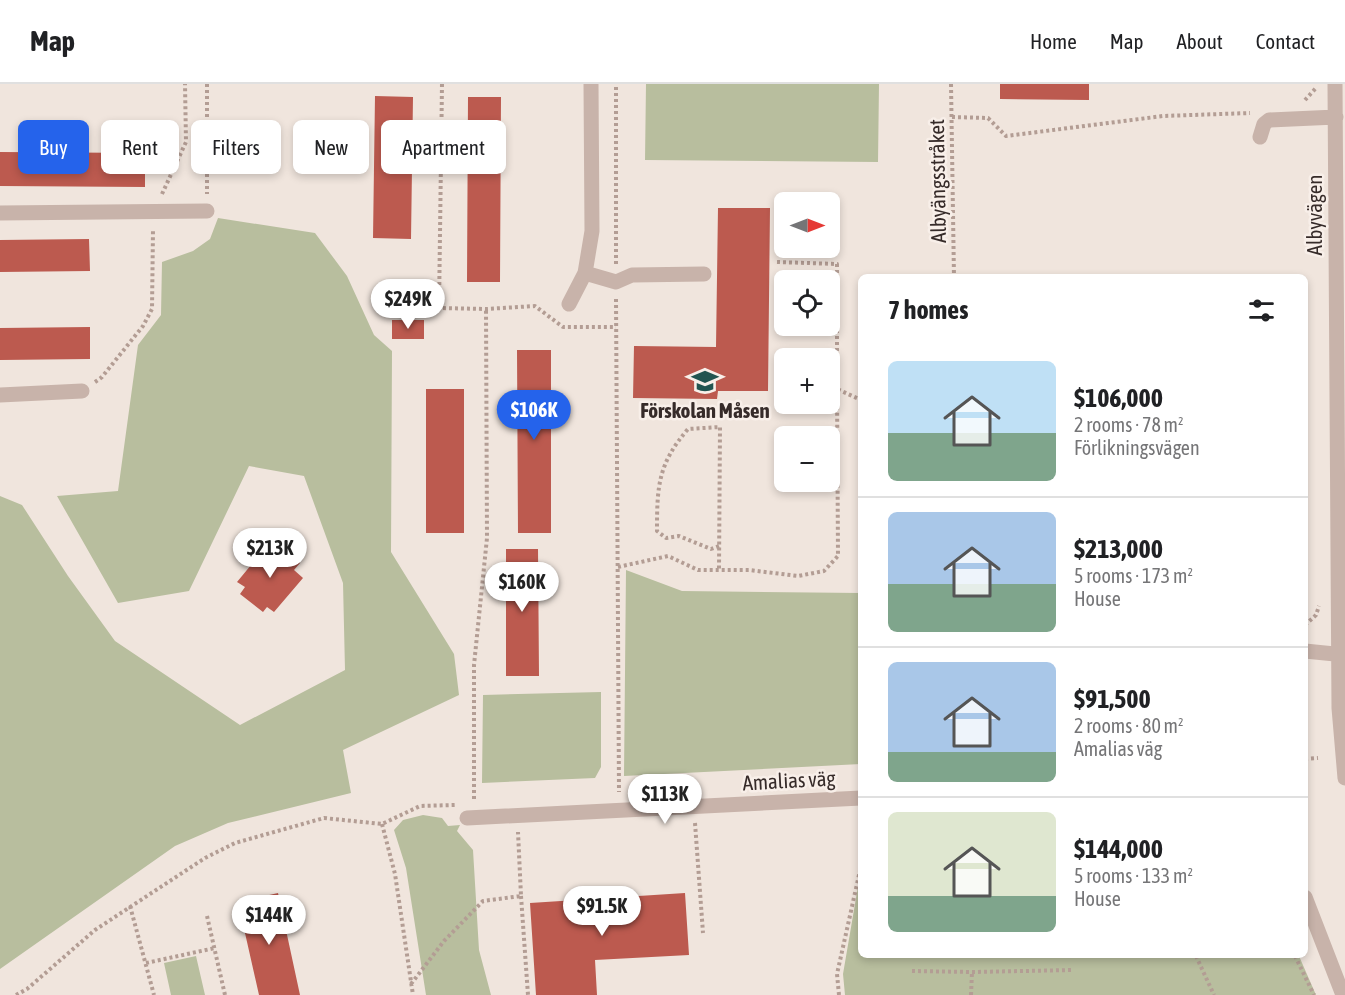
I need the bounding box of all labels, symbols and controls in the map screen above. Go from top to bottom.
text: Map [30,25,75,57]
text: Home [1030,29,1077,53]
text: Map [1110,29,1144,53]
text: About [1177,29,1223,53]
text: Contact [1256,29,1315,53]
street label: Albyängsstråket [924,119,950,243]
chip: Buy [18,120,89,174]
chip: Rent [101,120,179,174]
chip: Filters [191,120,281,174]
chip: New [293,120,369,174]
chip: Apartment [381,120,506,174]
street label: Albyvägen [1302,175,1326,255]
north arrow [774,192,840,258]
map controls [774,192,840,492]
button: locate [774,270,840,336]
pin: $249K [366,279,450,330]
text: $249K [385,287,431,310]
icon: filters [1245,294,1278,327]
text: 7 homes [888,295,968,325]
button: + [774,348,840,414]
school or university icon: Förskolan Måsen [690,366,720,396]
text: $106,000 [1074,383,1163,413]
icon: home [936,385,1008,457]
pin: $106K [492,390,576,441]
text: $106K [511,398,557,421]
place label: Förskolan Måsen [640,398,770,422]
text: 2 rooms · 78 m² [1074,413,1184,436]
button: − [774,426,840,492]
text: Förlikningsvägen [1074,436,1200,459]
pin: $213K [228,528,312,579]
text: $213,000 [1074,534,1163,564]
text: $213K [247,536,293,559]
icon: home [936,536,1008,608]
pin: $160K [480,562,564,613]
text: 5 rooms · 173 m² [1074,564,1193,587]
text: $160K [499,570,545,593]
text: House [1074,587,1121,610]
text: $91,500 [1074,684,1151,714]
icon: home [936,686,1008,758]
text: 2 rooms · 80 m² [1074,714,1184,737]
text: Amalias väg [1074,737,1162,760]
street label: Amalias väg [742,766,836,794]
pin: $113K [623,774,707,825]
text: $113K [642,782,688,805]
text: $144,000 [1074,834,1163,864]
icon: home [936,836,1008,908]
text: 5 rooms · 133 m² [1074,864,1193,887]
pin: $91.5K [553,886,651,937]
text: House [1074,887,1121,910]
text: $91.5K [577,894,627,917]
pin: $144K [227,895,311,946]
text: $144K [246,903,292,926]

